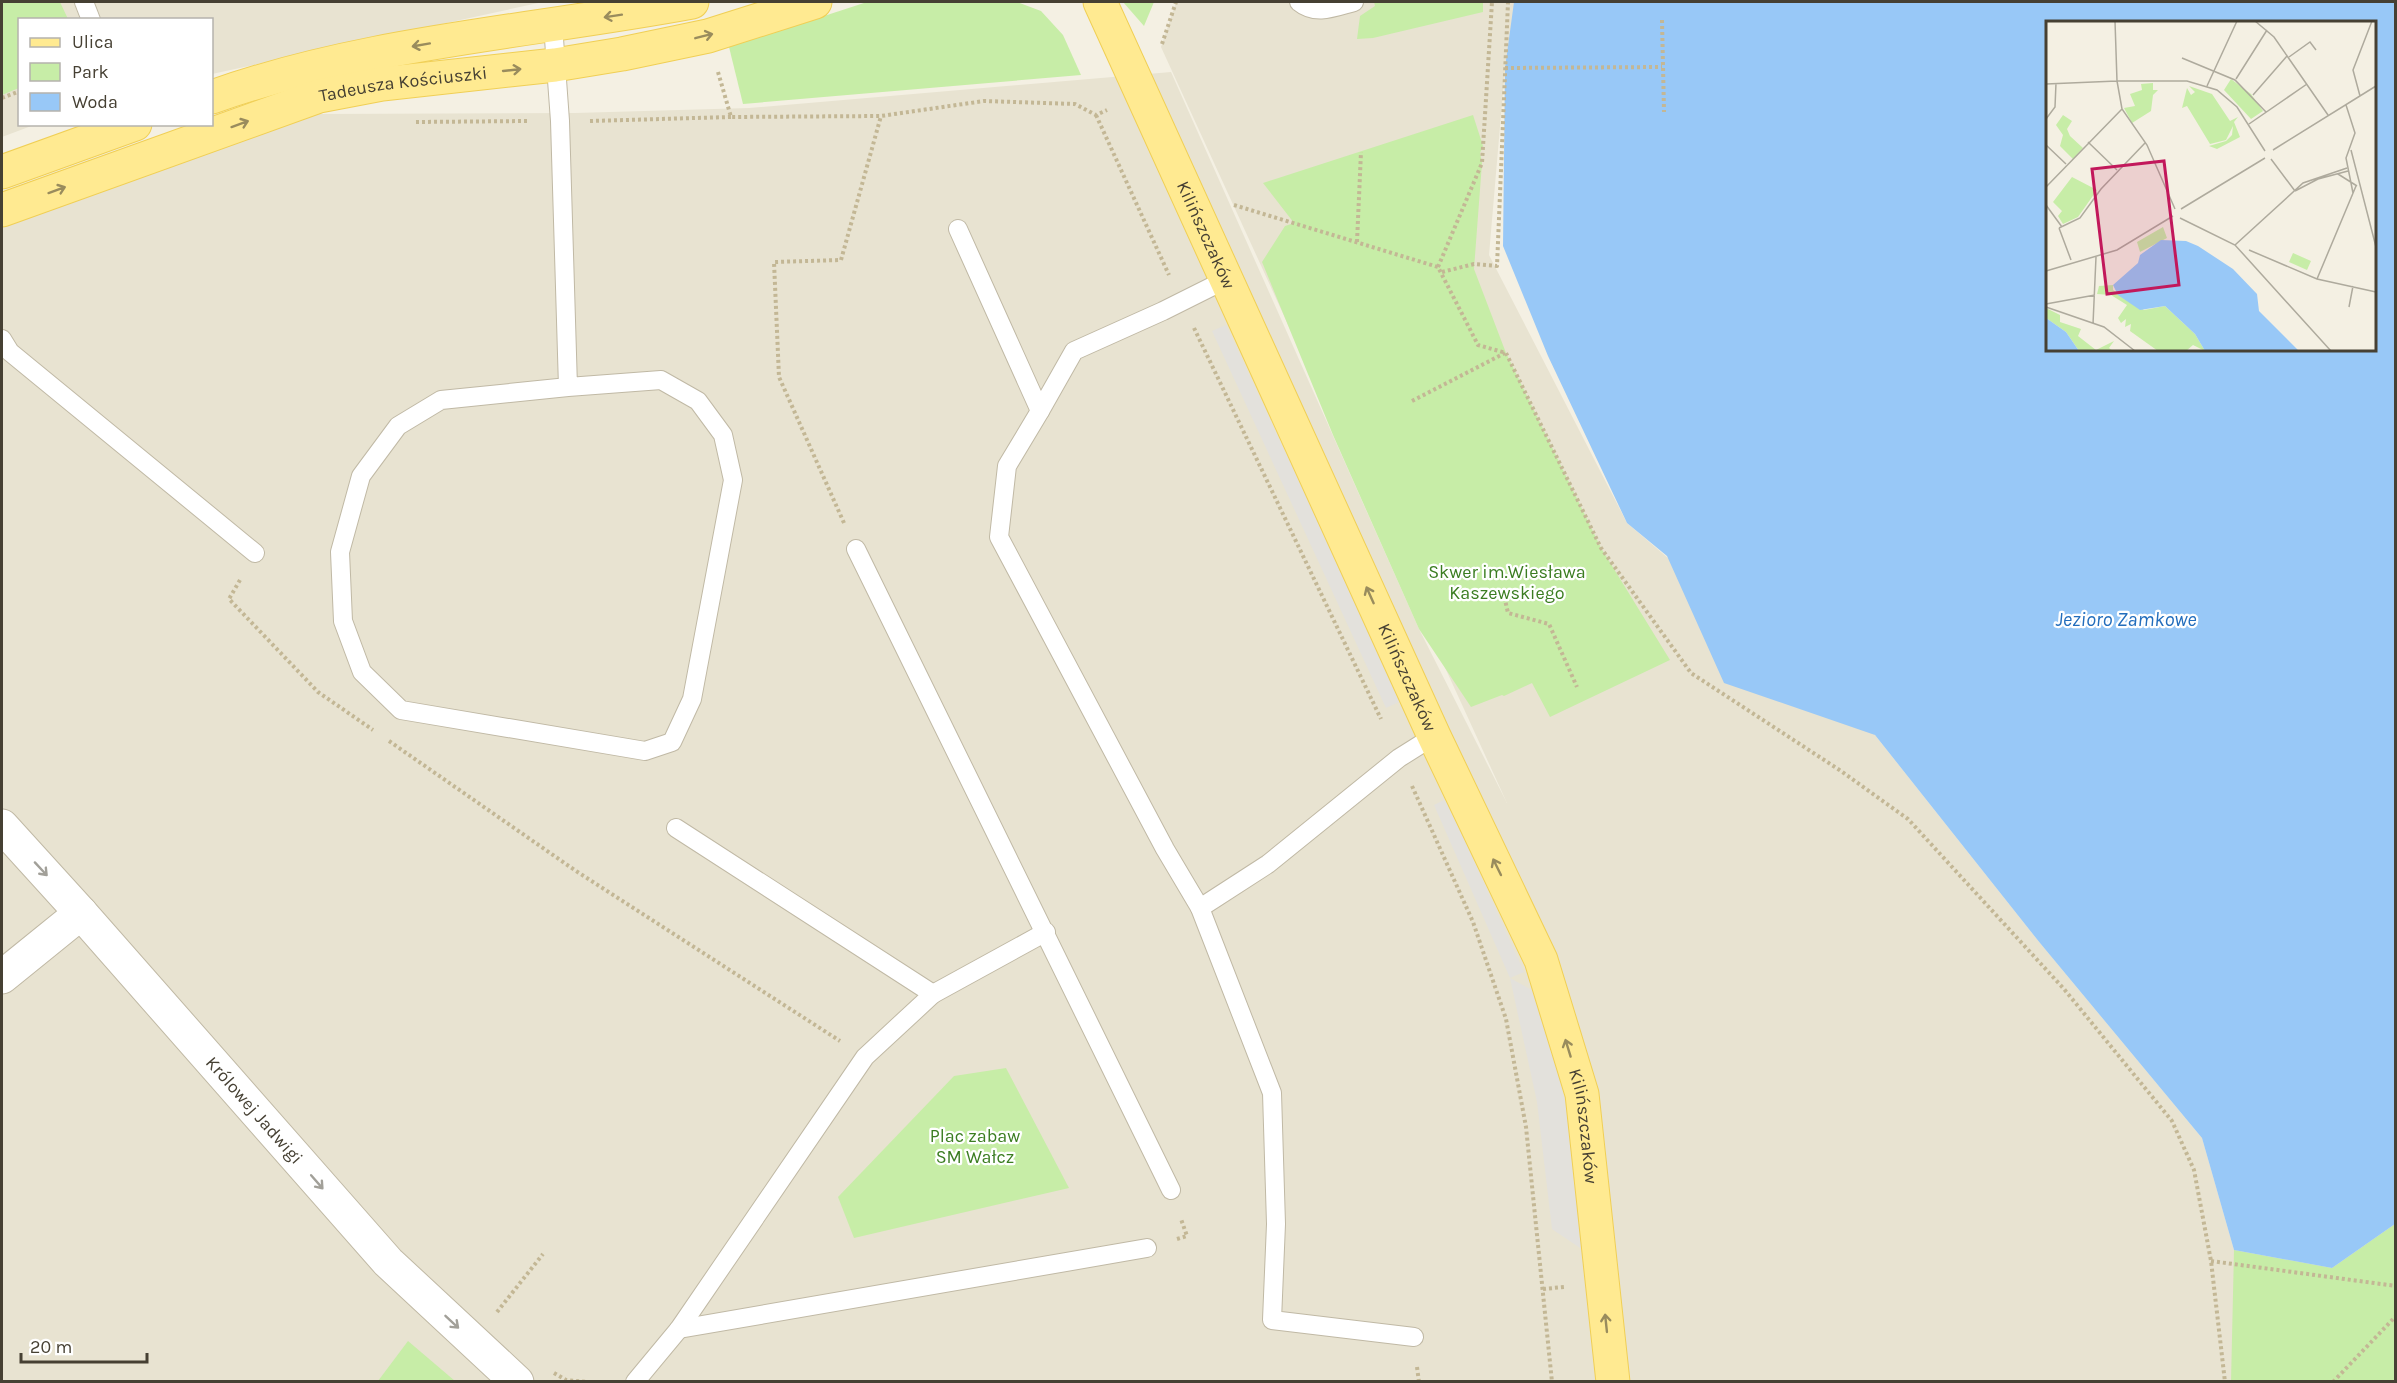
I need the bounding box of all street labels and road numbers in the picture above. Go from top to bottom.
street label: Tadeusza Kościuszki [317,62,488,107]
street label: Kilińszczaków [1172,177,1240,293]
street label: Kilińszczaków [1373,620,1441,735]
street label: Królowej Jadwigi [201,1052,308,1169]
street label: Kilińszczaków [1564,1066,1603,1185]

